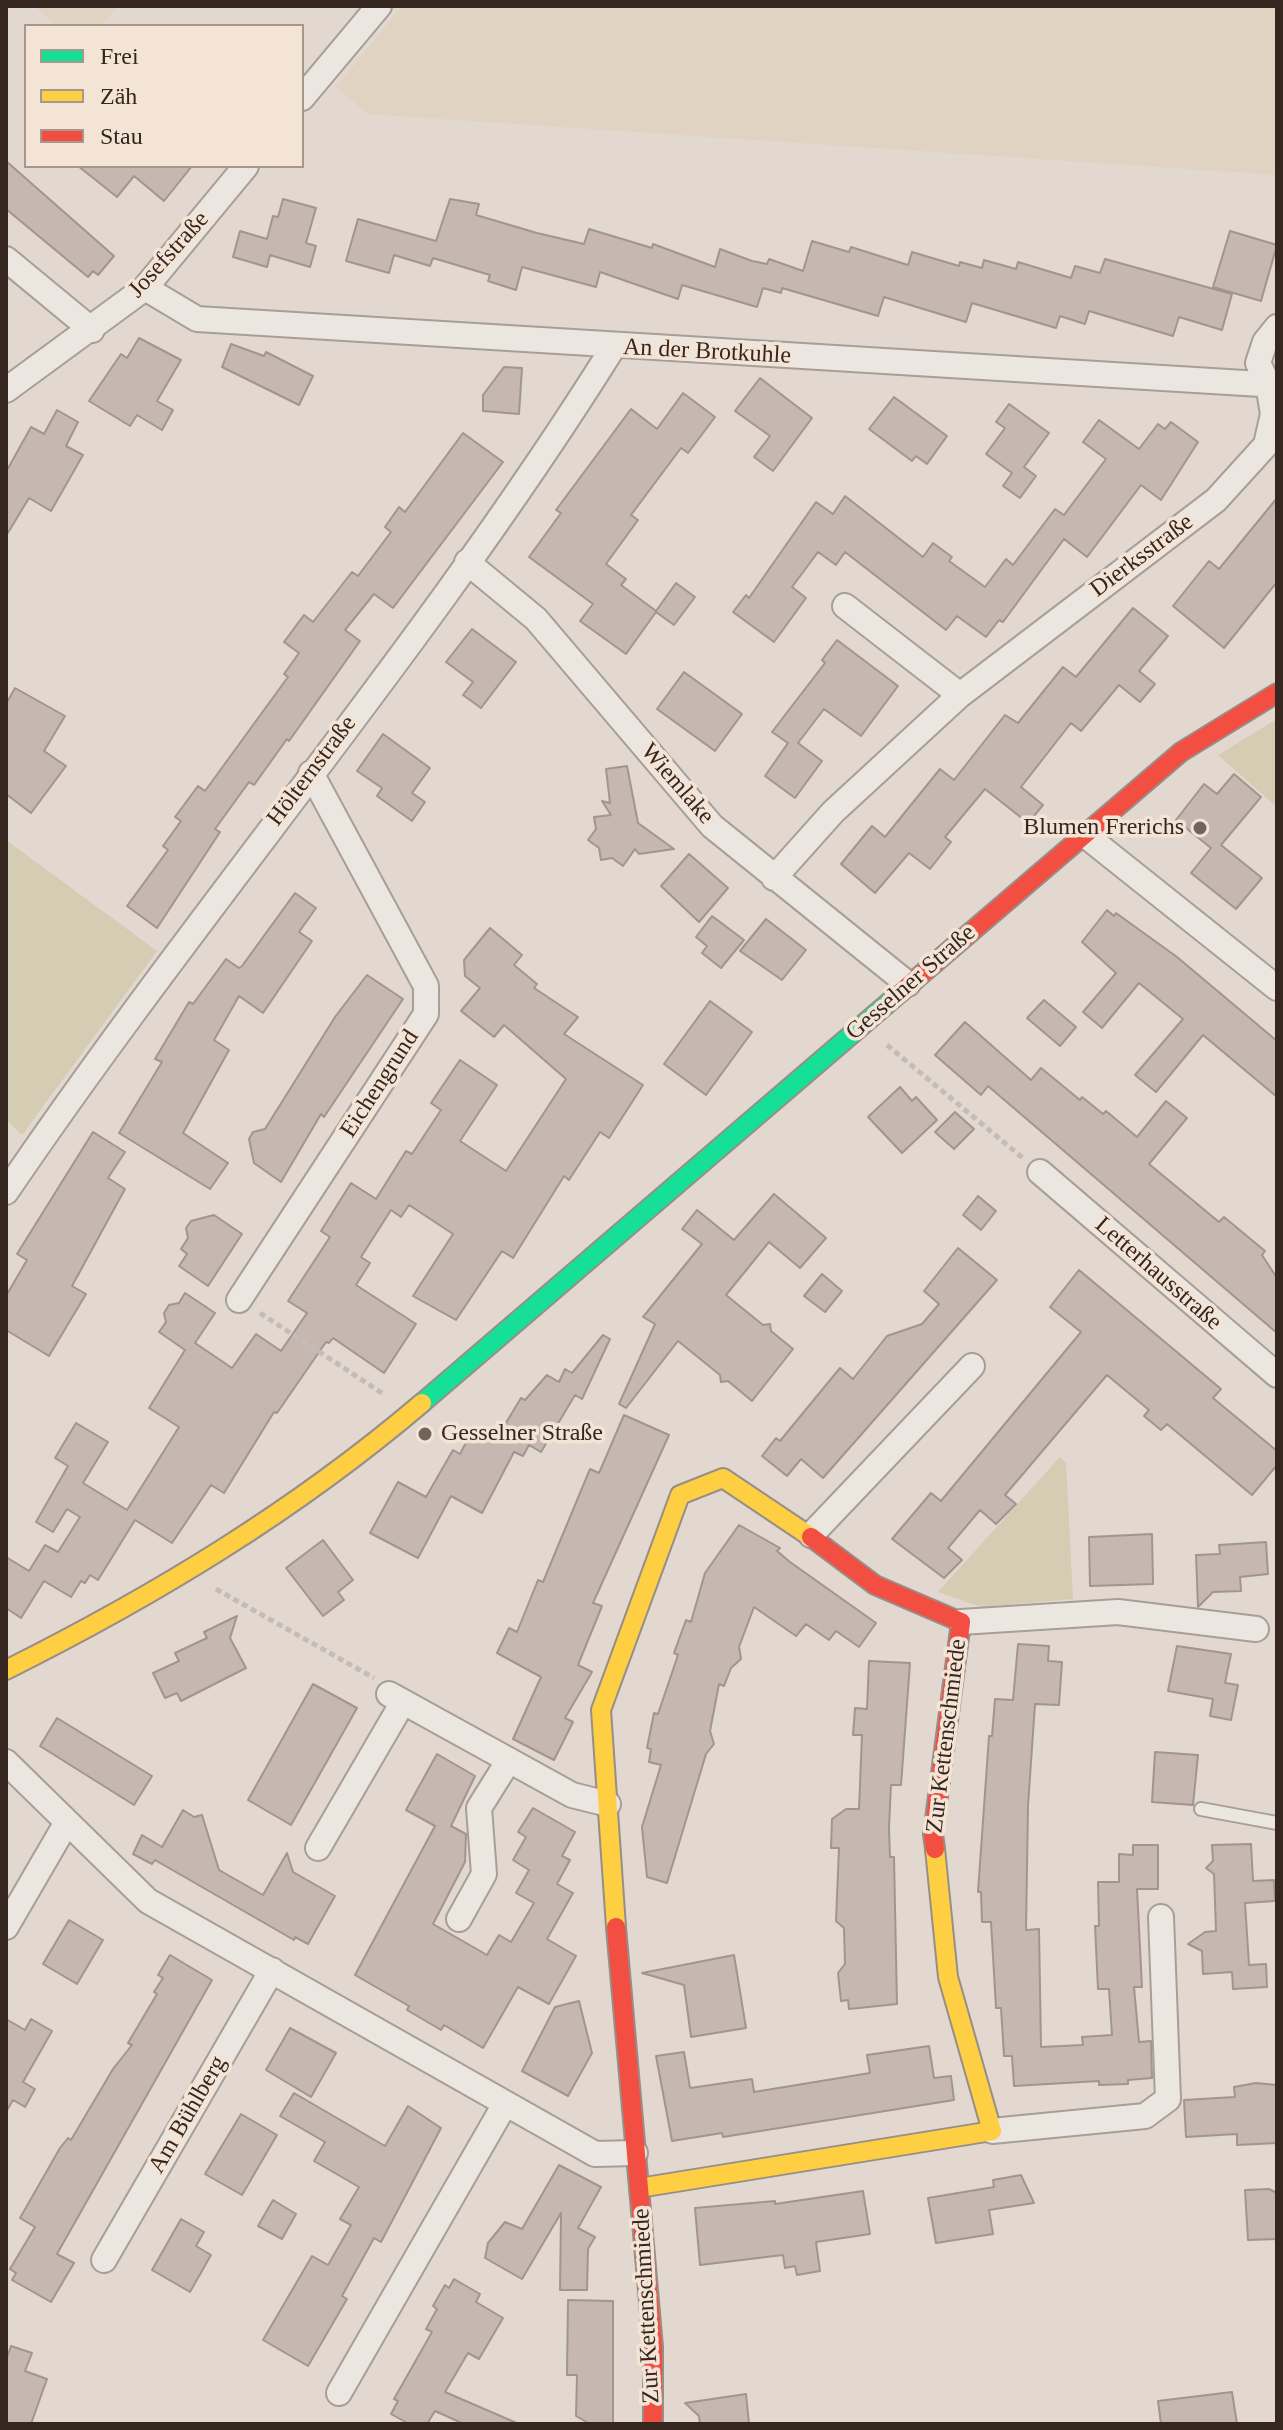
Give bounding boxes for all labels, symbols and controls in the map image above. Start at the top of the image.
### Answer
legend [24,24,304,168]
text: Frei [100,43,139,69]
text: Zäh [100,83,137,109]
text: Stau [100,123,143,149]
street label: Josefstraße [123,206,215,304]
street label: An der Brotkuhle [622,333,792,371]
street label: Dierksstraße [1085,508,1199,604]
street label: Hölternstraße [261,710,363,832]
street label: Wiemlake [634,738,720,830]
place label: Blumen Frerichs [1023,814,1184,842]
marker: Blumen Frerichs [1191,819,1209,837]
street label: Gesselner Straße [840,919,982,1047]
street label: Eichengrund [335,1025,425,1143]
street label: Letterhausstraße [1089,1211,1227,1337]
place label: Gesselner Straße [441,1420,603,1448]
marker: Gesselner Straße [416,1425,434,1443]
street label: Zur Kettenschmiede [921,1637,973,1835]
street label: Am Bühlberg [143,2051,233,2179]
street label: Zur Kettenschmiede [628,2208,666,2404]

